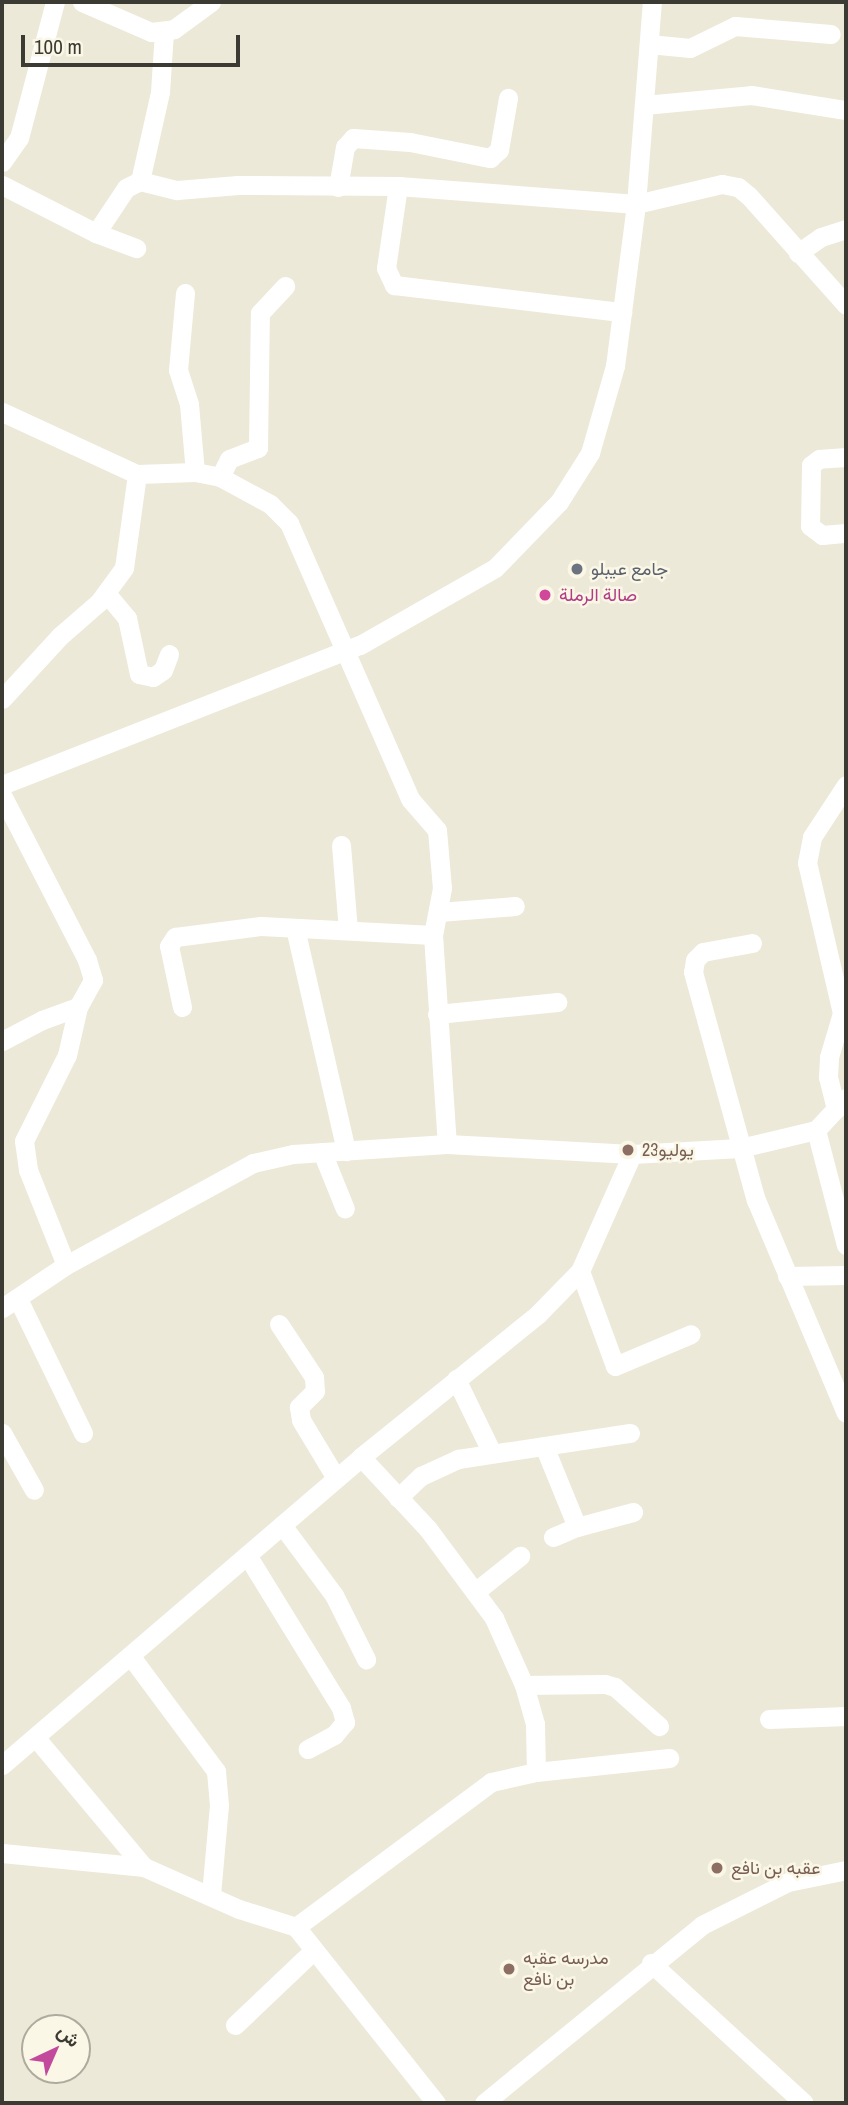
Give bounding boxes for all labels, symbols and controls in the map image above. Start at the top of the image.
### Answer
scale bar [24,21,243,65]
text: 100 m [34,32,82,61]
place label: جامع عيبلو [591,558,668,580]
marker: جامع عيبلو [569,561,585,577]
place label: صالة الرملة [559,584,637,606]
marker: صالة الرملة [537,587,553,603]
place label: 23يوليو [642,1139,694,1161]
marker: 23يوليو [620,1142,636,1158]
place label: عقبه بن نافع [731,1857,820,1879]
marker: عقبه بن نافع [709,1860,725,1876]
place label: مدرسه عقبه بن نافع [523,1948,608,1990]
marker: مدرسه عقبه بن نافع [501,1961,517,1977]
north arrow [21,2014,91,2084]
text: ش [52,2018,86,2053]

